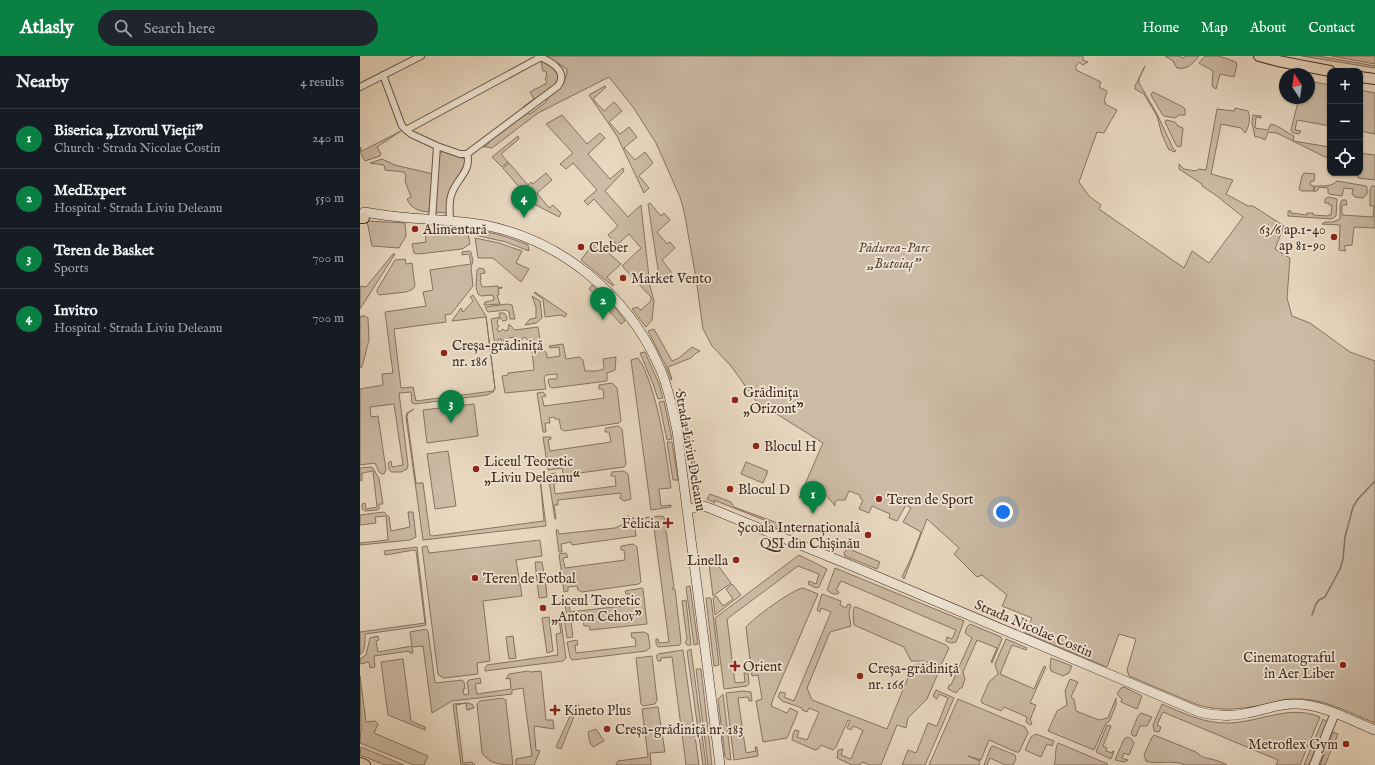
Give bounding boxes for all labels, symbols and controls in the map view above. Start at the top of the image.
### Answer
search box [98,10,378,46]
text: Atlasly [20,16,74,40]
icon: search [112,17,134,39]
text: Search here [144,19,215,38]
text: Home [1143,19,1179,37]
text: Map [1201,19,1228,37]
text: About [1250,19,1286,37]
text: Contact [1308,19,1355,37]
north arrow [1279,68,1315,104]
map controls [1327,68,1363,176]
button: + [1327,68,1363,104]
text: Nearby [16,72,69,93]
text: 4 results [300,74,344,91]
button: − [1327,104,1363,140]
text: Biserica „Izvorul Vieții” [54,121,203,140]
text: 1 [27,130,31,147]
text: 240 m [312,130,344,147]
text: Church · Strada Nicolae Costin [54,140,220,157]
button: locate [1327,140,1363,176]
text: MedExpert [54,181,126,200]
pin: 4 [511,185,537,218]
text: 2 [26,190,32,207]
text: 550 m [315,190,344,207]
text: Hospital · Strada Liviu Deleanu [54,200,223,217]
place label: Alimentară [422,221,488,239]
place label: 63/6 ap.1-40 ap 81-90 [1259,221,1326,255]
marker: Alimentară [410,224,420,234]
marker: 63/6 ap.1-40 ap 81-90 [1329,232,1339,242]
place label: Cleber [589,239,628,257]
park label: Pădurea-Parc „Butoiaș” [858,239,930,273]
text: Teren de Basket [54,241,154,260]
marker: Cleber [576,242,586,252]
text: 3 [27,250,31,267]
text: 700 m [312,250,344,267]
text: Sports [54,260,89,277]
place label: Market Vento [631,270,712,288]
marker: Market Vento [618,273,628,283]
pin: 2 [590,287,616,320]
text: Invitro [54,301,98,320]
text: 4 [26,310,32,327]
text: 700 m [312,310,344,327]
text: Hospital · Strada Liviu Deleanu [54,320,223,337]
place label: Creșa-grădiniță nr. 186 [452,337,544,371]
marker: Creșa-grădiniță nr. 186 [439,348,449,358]
place label: Grădinița „Orizont” [743,384,803,418]
street label: Strada Liviu Deleanu [671,389,709,513]
pin: 3 [438,390,464,423]
marker: Grădinița „Orizont” [730,395,740,405]
place label: Blocul H [764,438,817,456]
marker: Blocul H [751,441,761,451]
place label: Liceul Teoretic „Liviu Deleanu“ [484,453,580,487]
marker: Liceul Teoretic „Liviu Deleanu“ [471,464,481,474]
place label: Blocul D [738,481,790,499]
pin: 1 [800,481,826,514]
marker: Blocul D [725,484,735,494]
place label: Teren de Sport [887,491,974,509]
marker: Teren de Sport [874,494,884,504]
your location [993,502,1013,522]
place label: Felicia [621,515,661,533]
marker: Felicia [663,518,673,528]
place label: Școala Internațională QSI din Chișinău [738,519,861,553]
marker: Școala Internațională QSI din Chișinău [863,530,873,540]
place label: Linella [687,552,729,570]
marker: Linella [731,555,741,565]
place label: Teren de Fotbal [483,570,576,588]
marker: Teren de Fotbal [470,573,480,583]
place label: Liceul Teoretic „Anton Cehov” [551,592,642,626]
street label: Strada Nicolae Costin [972,596,1096,662]
marker: Liceul Teoretic „Anton Cehov” [538,603,548,613]
place label: Cinematograful în Aer Liber [1243,649,1335,683]
place label: Orient [743,658,782,676]
place label: Creșa-grădiniță nr. 166 [868,660,960,694]
marker: Cinematograful în Aer Liber [1338,660,1348,670]
marker: Orient [730,661,740,671]
marker: Creșa-grădiniță nr. 166 [855,671,865,681]
place label: Kineto Plus [564,702,631,720]
marker: Kineto Plus [549,704,561,716]
place label: Creșa-grădiniță nr. 183 [615,721,744,739]
marker: Creșa-grădiniță nr. 183 [602,724,612,734]
place label: Metroflex Gym [1248,736,1338,754]
marker: Metroflex Gym [1341,739,1351,749]

